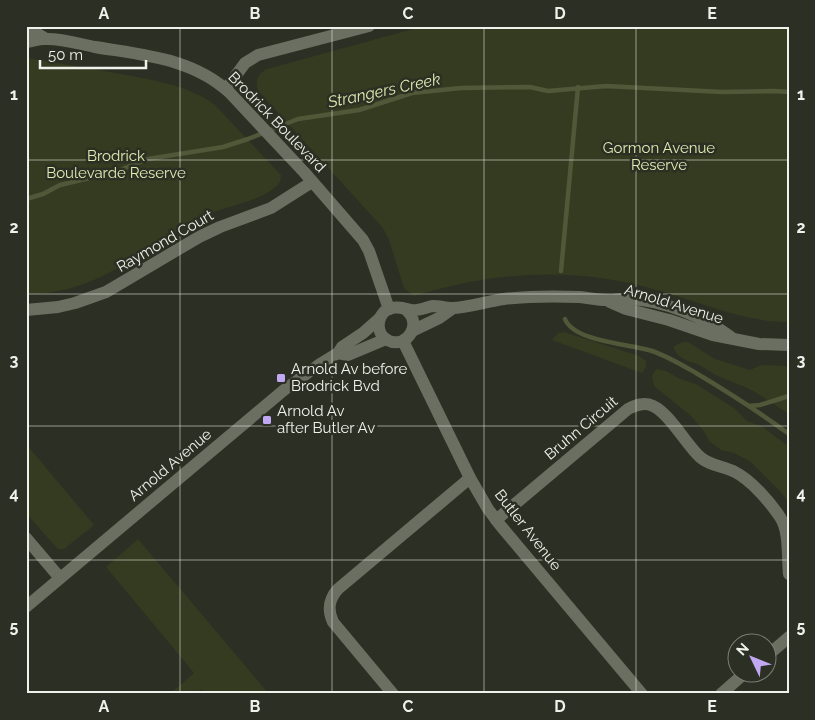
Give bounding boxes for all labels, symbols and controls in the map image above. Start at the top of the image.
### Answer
text: A [99,4,110,23]
text: B [250,4,261,23]
text: C [403,4,414,23]
text: D [554,4,566,23]
text: E [707,4,717,23]
scale bar [40,38,146,70]
text: 50 m [48,46,83,64]
street label: Brodrick Boulevard [224,68,330,176]
water label: Strangers Creek [325,69,443,112]
text: 1 [10,85,18,104]
text: 1 [797,85,805,104]
park label: Gormon Avenue Reserve [603,139,715,174]
park label: Brodrick Boulevarde Reserve [46,147,186,182]
street label: Raymond Court [113,206,217,276]
text: 2 [9,218,19,237]
text: 2 [796,218,806,237]
street label: Arnold Avenue [622,280,726,328]
text: 3 [10,351,19,370]
text: 3 [797,351,806,370]
place label: Arnold Av before Brodrick Bvd [291,360,408,395]
marker: Arnold Av before Brodrick Bvd [275,372,287,384]
street label: Bruhn Circuit [541,392,621,464]
place label: Arnold Av after Butler Av [277,402,375,437]
marker: Arnold Av after Butler Av [261,414,273,426]
street label: Arnold Avenue [125,425,215,505]
text: 4 [9,484,19,503]
text: 4 [796,484,806,503]
street label: Butler Avenue [491,486,565,574]
text: 5 [10,617,19,636]
text: 5 [797,617,806,636]
north arrow [728,632,778,682]
text: N [733,640,752,658]
text: A [99,697,110,716]
text: B [250,697,261,716]
text: C [403,697,414,716]
text: D [554,697,566,716]
text: E [707,697,717,716]

